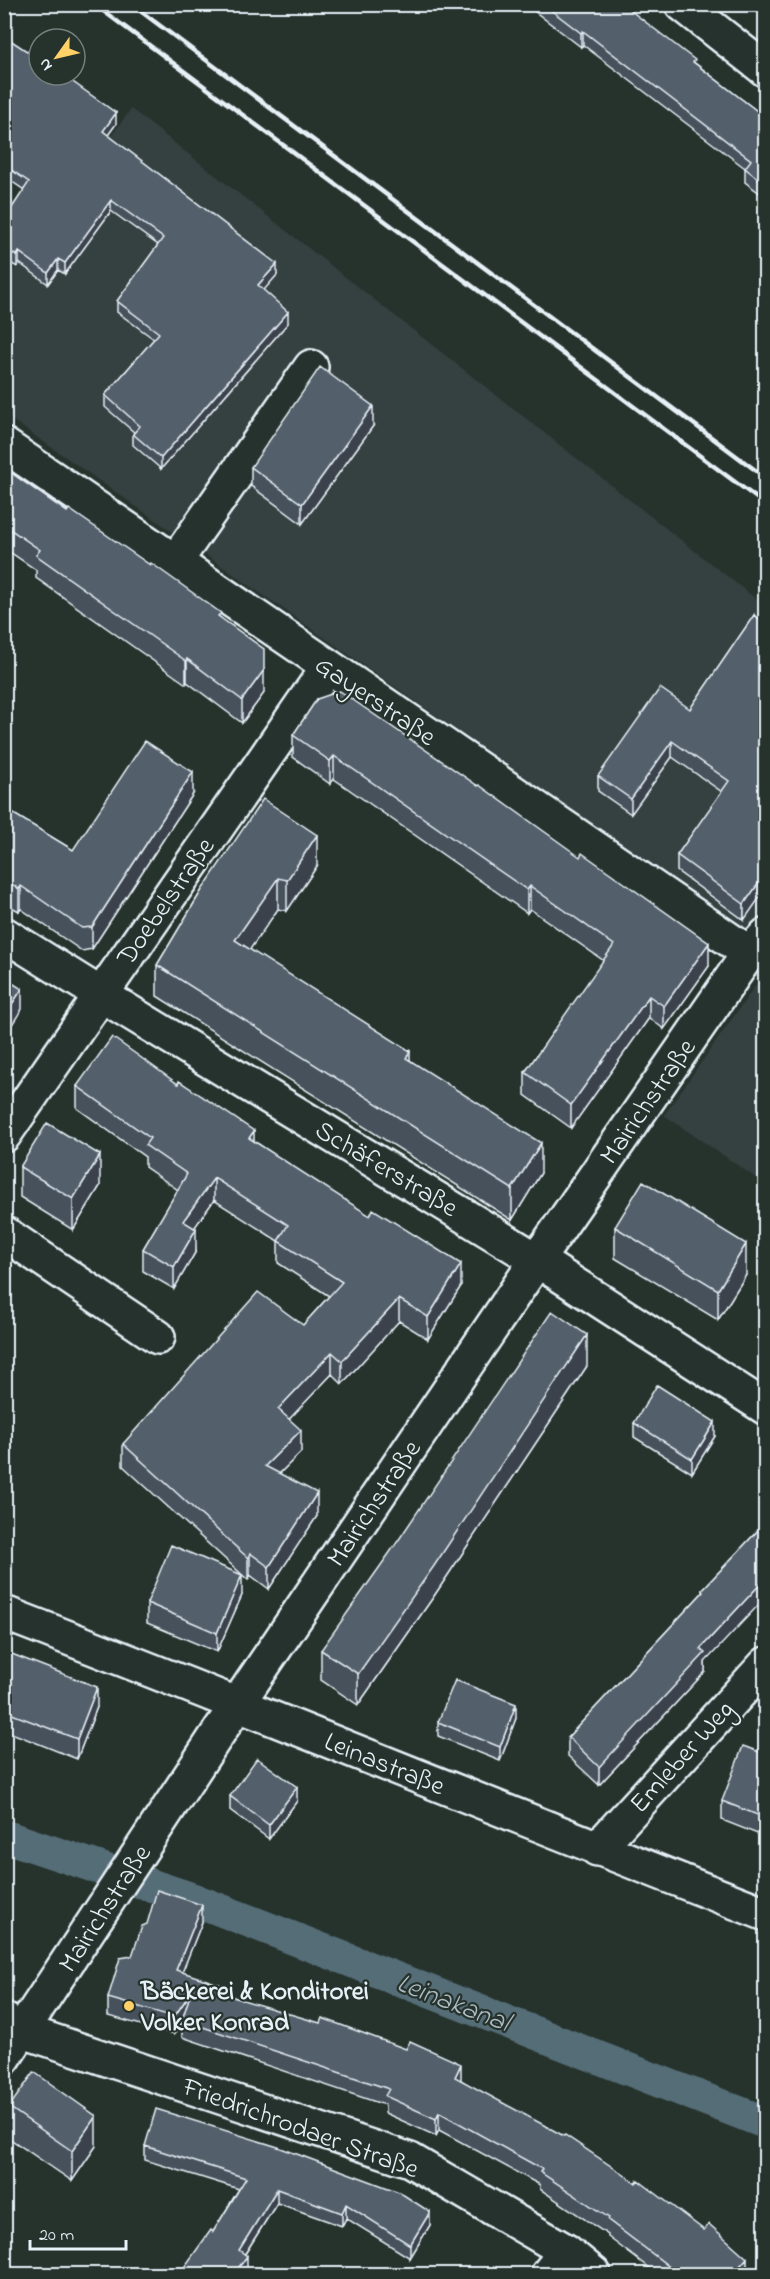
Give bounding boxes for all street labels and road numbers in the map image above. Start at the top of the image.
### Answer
street label: Gayerstraße [306,647,444,758]
street label: Doebelstraße [108,830,226,975]
street label: Mairichstraße [591,1031,707,1173]
street label: Schäferstraße [307,1112,465,1229]
street label: Mairichstraße [318,1432,433,1576]
street label: Emleber Weg [621,1692,744,1823]
street label: Leinastraße [318,1723,451,1807]
street label: Mairichstraße [50,1837,163,1981]
street label: Friedrichrodaer Straße [176,2068,425,2191]

